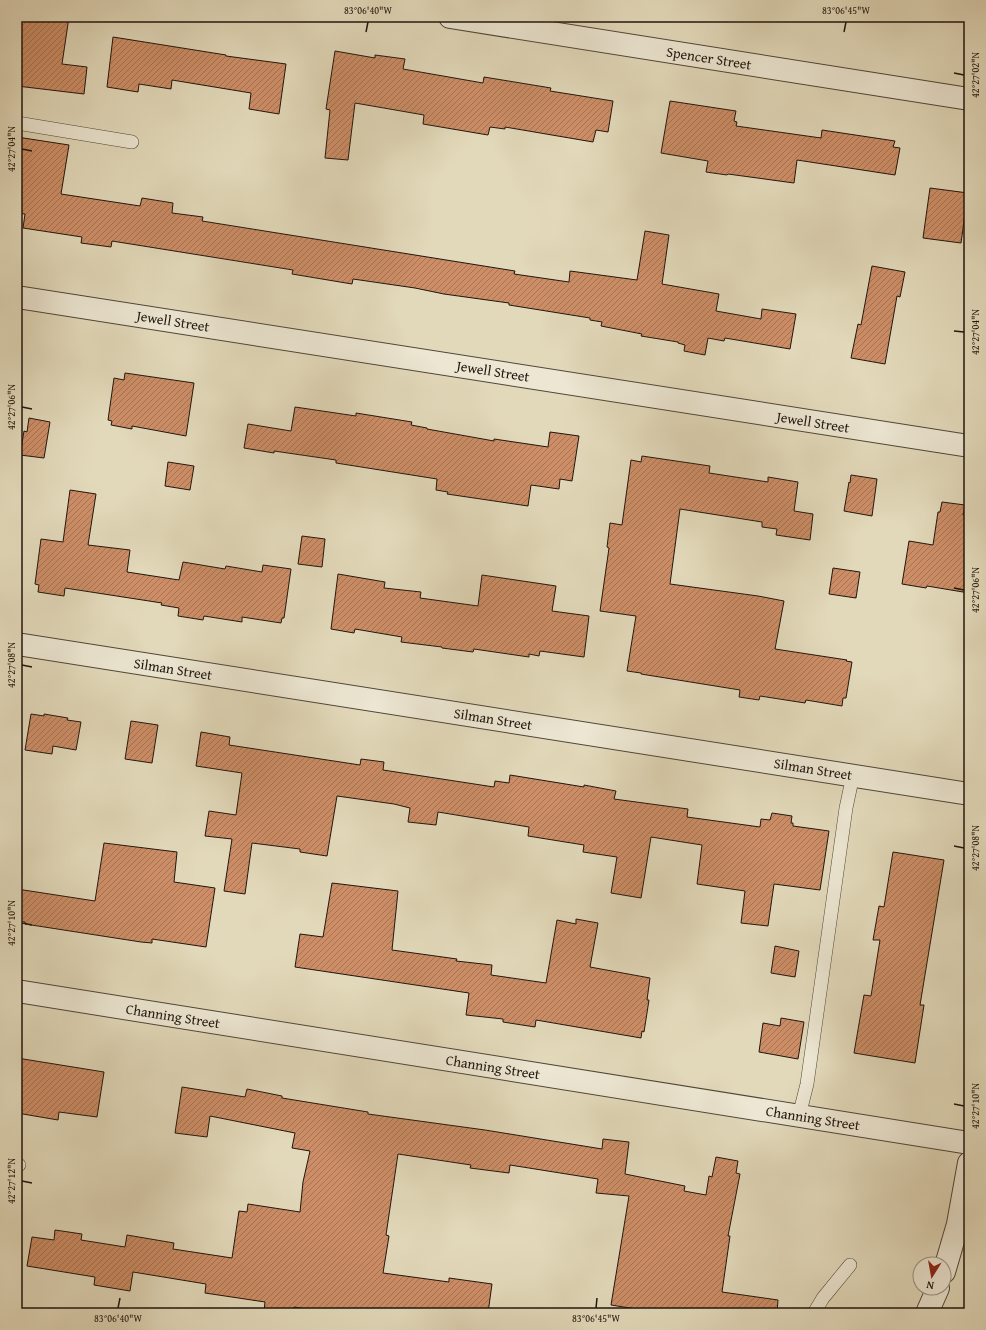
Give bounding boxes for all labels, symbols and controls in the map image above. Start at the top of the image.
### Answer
text: 83°06'40"W [344,3,392,18]
text: 83°06'45"W [822,3,870,18]
street label: Spencer Street [665,41,753,75]
text: 42°27'02"N [968,52,983,98]
text: 42°27'04"N [4,126,19,172]
street label: Jewell Street [133,305,211,337]
text: 42°27'04"N [968,309,983,355]
street label: Jewell Street [453,355,531,387]
text: 42°27'06"N [4,384,19,430]
street label: Jewell Street [773,406,851,438]
text: 42°27'06"N [968,567,983,613]
text: 42°27'08"N [4,642,19,688]
street label: Silman Street [132,653,214,685]
street label: Silman Street [452,703,534,735]
street label: Silman Street [772,753,854,785]
text: 42°27'08"N [968,825,983,871]
text: 42°27'10"N [4,900,19,946]
street label: Channing Street [124,999,222,1033]
street label: Channing Street [444,1050,542,1084]
text: 42°27'10"N [968,1083,983,1129]
street label: Channing Street [764,1101,862,1135]
text: 42°27'12"N [4,1158,19,1204]
north arrow [912,1256,952,1296]
text: N [924,1277,935,1294]
text: 83°06'40"W [94,1311,142,1326]
text: 83°06'45"W [572,1311,620,1326]

